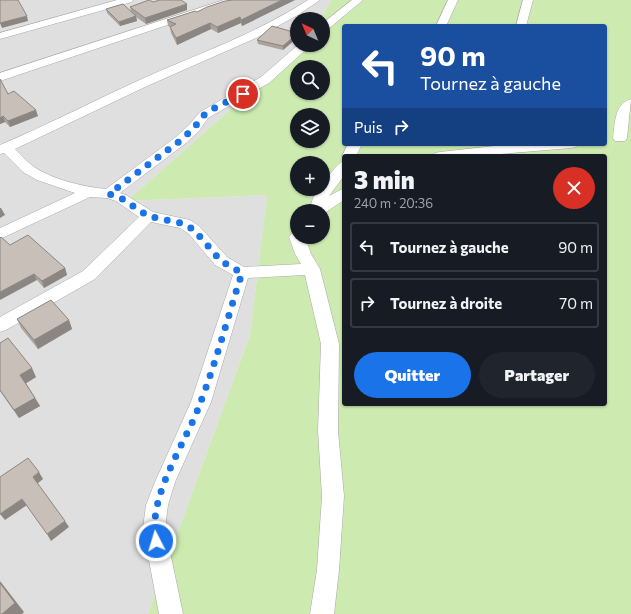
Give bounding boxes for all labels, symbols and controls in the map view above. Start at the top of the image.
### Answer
north arrow [290,12,330,52]
map controls [290,12,330,244]
text: 90 m [420,38,486,72]
icon: left [354,40,406,92]
button: search [290,60,330,100]
text: Tournez à gauche [420,72,561,94]
pin [226,77,260,111]
icon: arrive [232,83,254,105]
button: layers [290,108,330,148]
icon: right [390,116,412,138]
text: Puis [354,118,382,136]
button: + [290,156,330,196]
text: 3 min [354,165,415,194]
button: close [553,167,595,209]
text: 240 m · 20:36 [354,195,433,211]
button: − [290,204,330,244]
icon: left [356,236,378,258]
text: Tournez à gauche [390,238,509,256]
text: 90 m [558,238,593,256]
icon: right [356,292,378,314]
text: Tournez à droite [390,294,502,312]
text: 70 m [559,294,593,312]
button: Quitter [354,352,471,398]
button: Partager [479,352,595,398]
position arrow [135,520,177,562]

